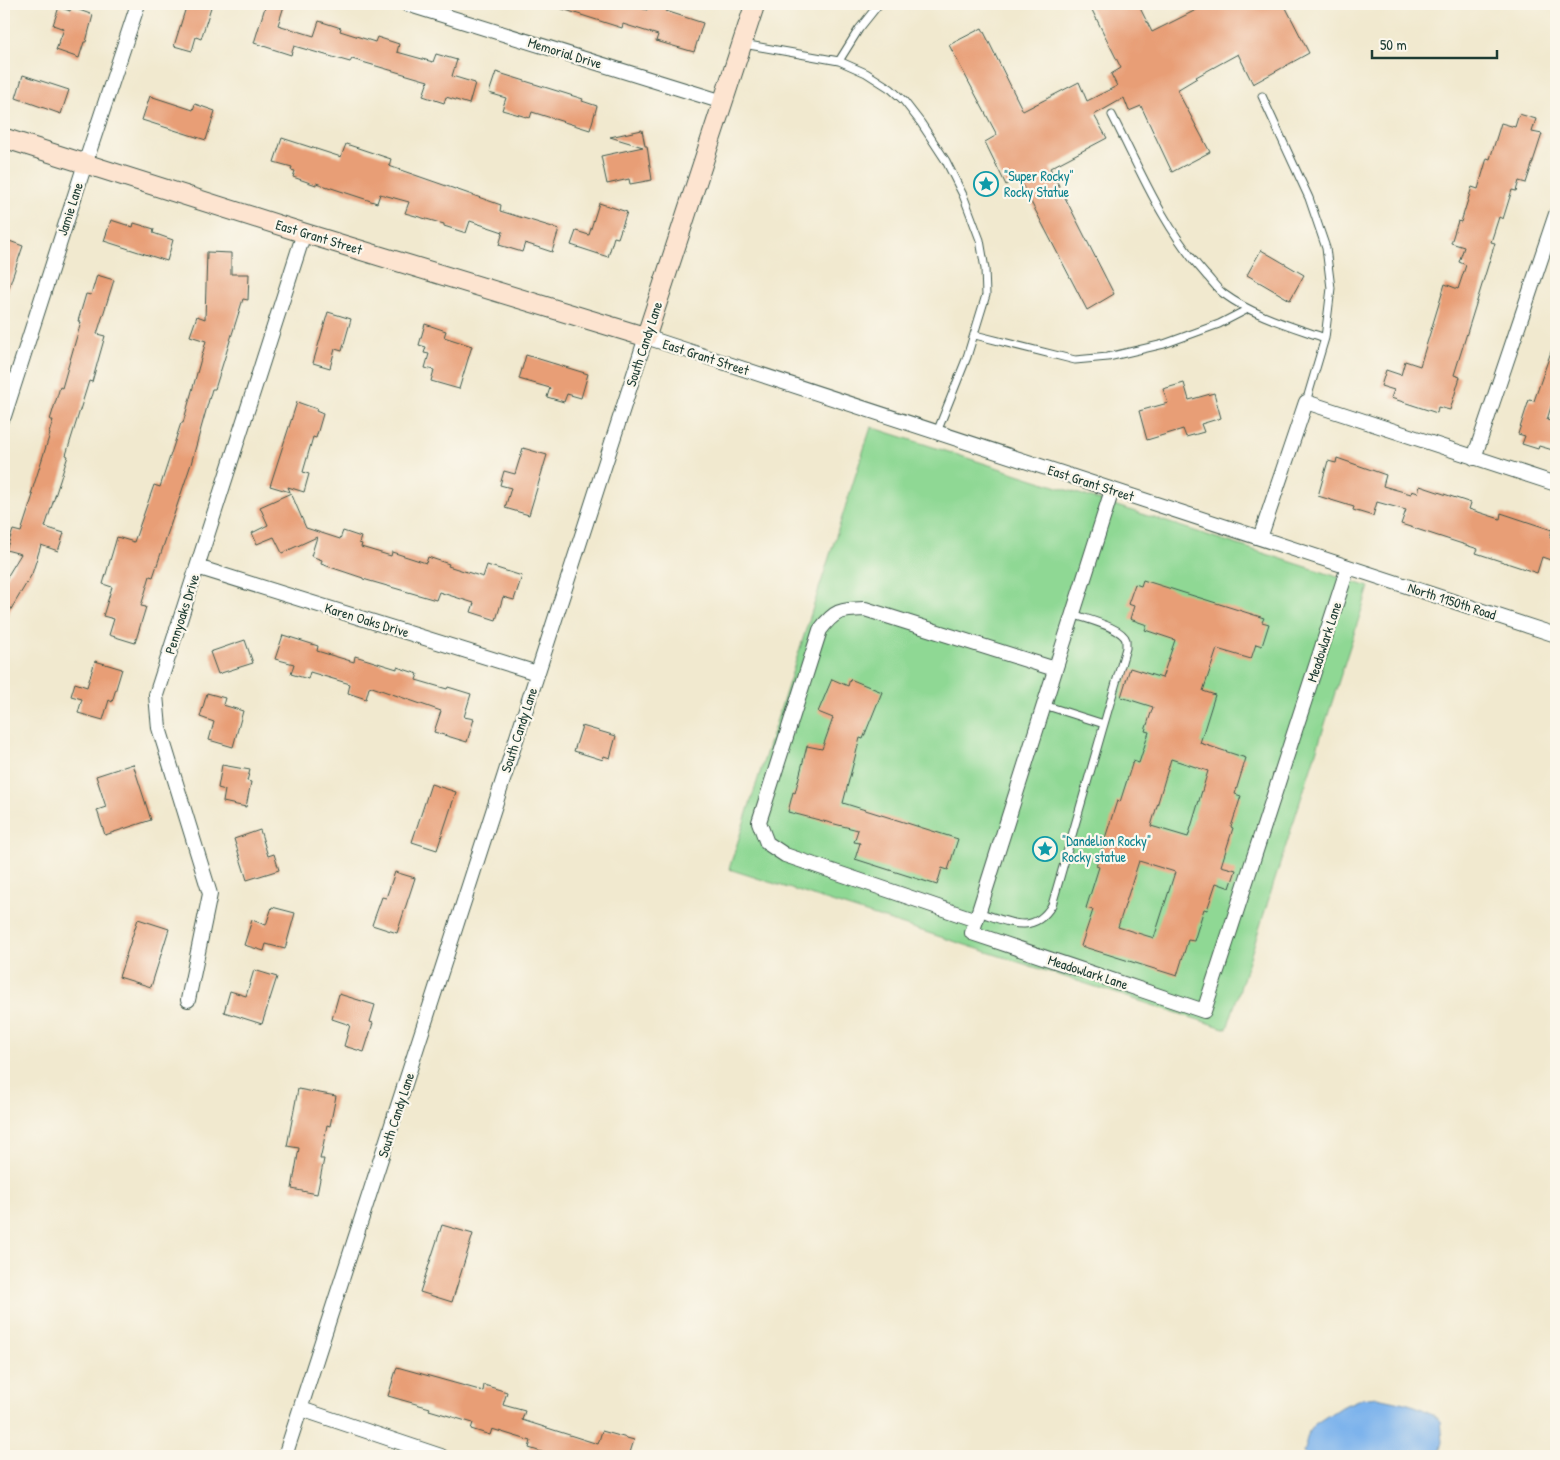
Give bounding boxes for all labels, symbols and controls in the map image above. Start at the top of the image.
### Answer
scale bar [1372,28,1498,60]
street label: Memorial Drive [526,32,605,73]
text: 50 m [1380,34,1407,55]
place label: "Super Rocky" Rocky Statue [1004,166,1074,202]
place icon: "Super Rocky" Rocky Statue [973,171,999,197]
street label: Jamie Lane [52,179,87,238]
street label: East Grant Street [273,214,365,259]
street label: South Candy Lane [621,299,667,389]
street label: East Grant Street [661,334,752,379]
street label: East Grant Street [1046,460,1137,505]
street label: Pennyoaks Drive [160,571,204,656]
street label: North 1150th Road [1406,577,1499,624]
street label: Karen Oaks Drive [323,598,412,642]
street label: Meadowlark Lane [1302,599,1346,684]
street label: South Candy Lane [496,685,542,775]
place label: "Dandelion Rocky" Rocky statue [1062,831,1151,867]
place icon: "Dandelion Rocky" Rocky statue [1032,836,1058,862]
street label: Meadowlark Lane [1046,950,1131,994]
street label: South Candy Lane [373,1070,419,1160]

